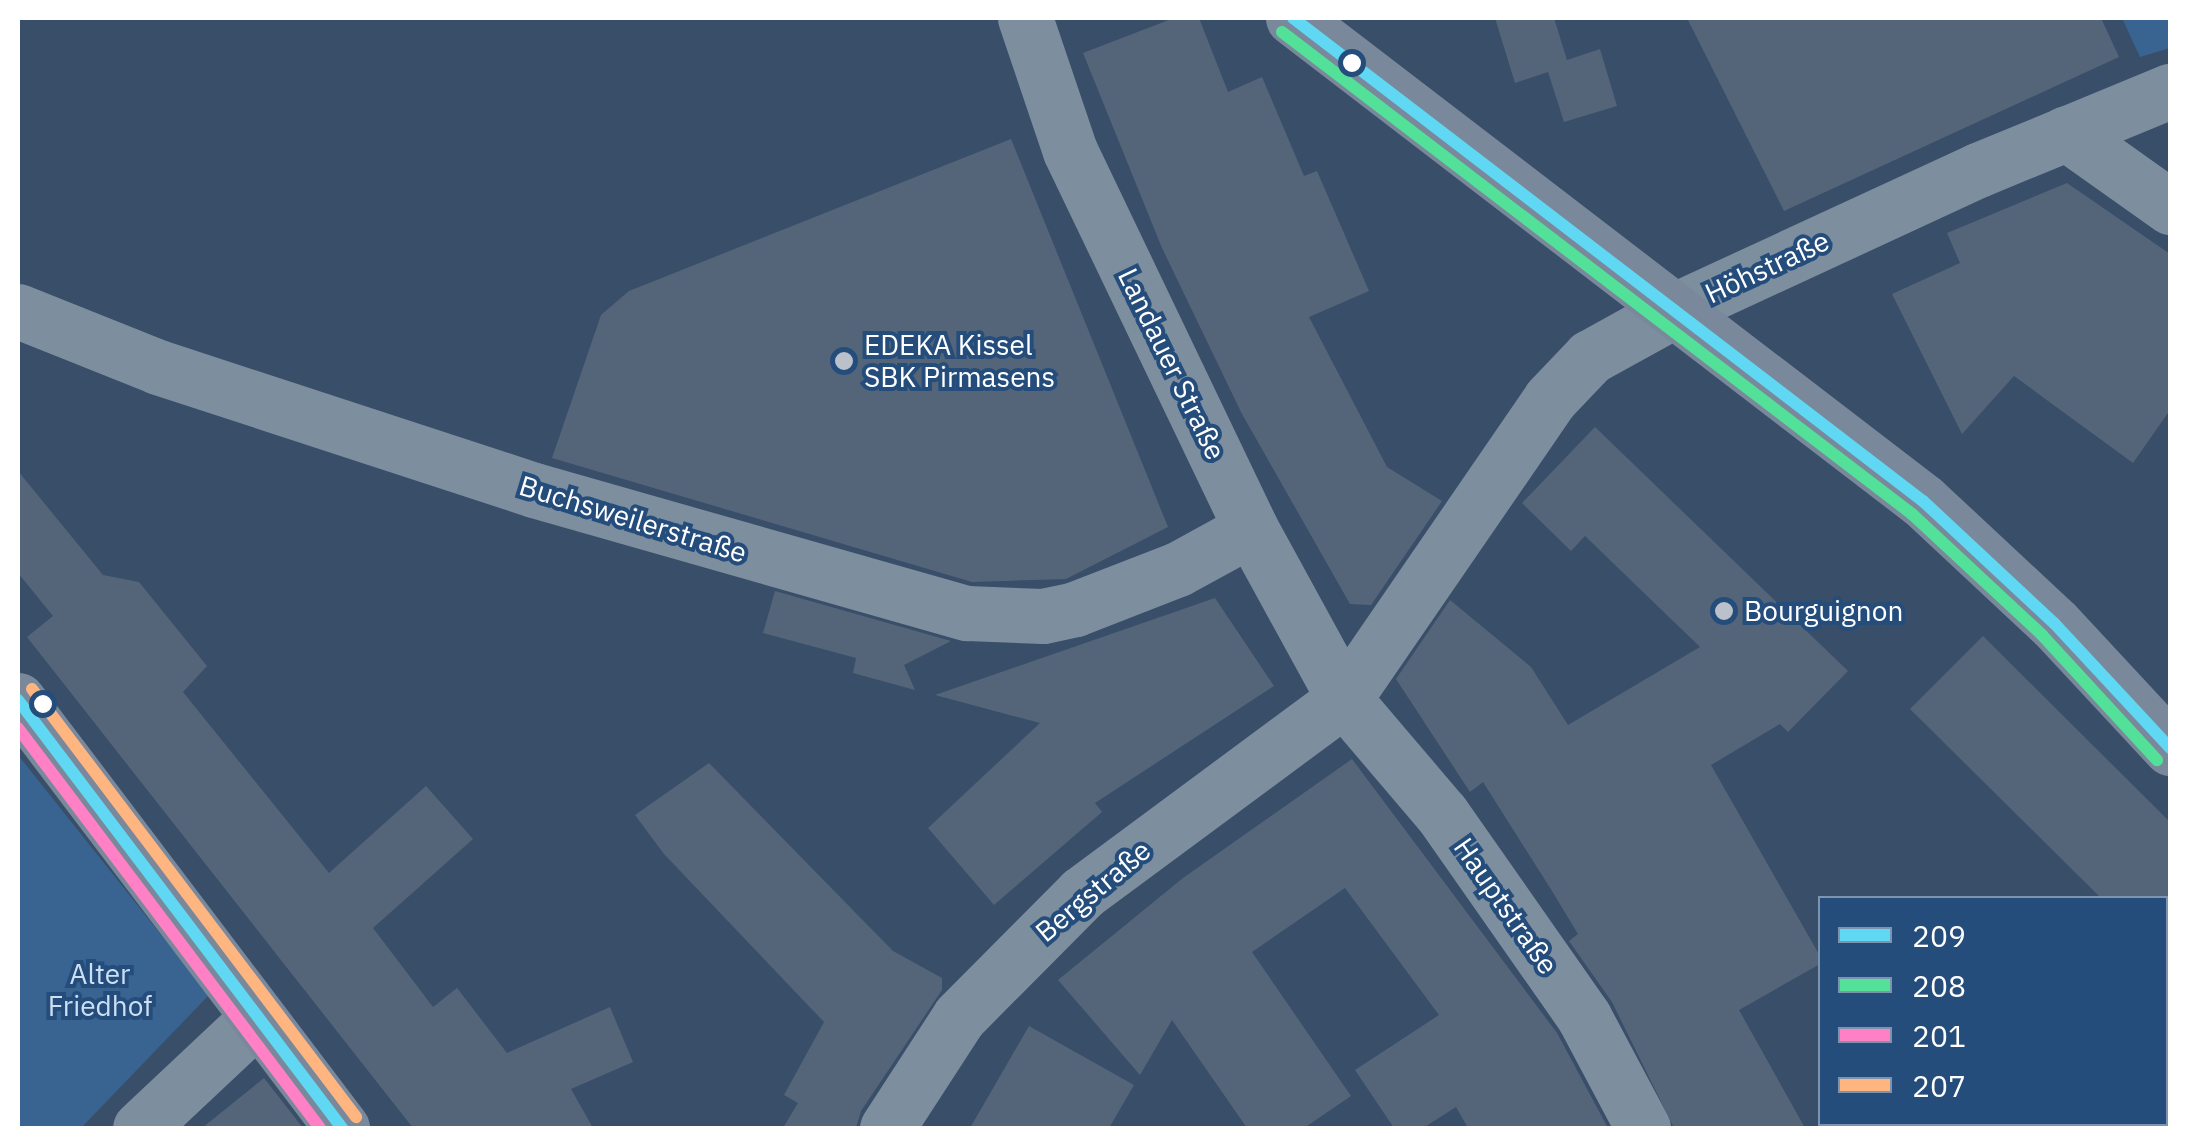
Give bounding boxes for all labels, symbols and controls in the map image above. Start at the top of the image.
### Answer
unlabelled marker [1342,53,1362,73]
street label: Höhstraße [1700,224,1834,310]
street label: Landauer Straße [1111,263,1233,465]
place label: EDEKA Kissel SBK Pirmasens [864,328,1055,394]
marker: EDEKA Kissel SBK Pirmasens [833,350,855,372]
street label: Buchsweilerstraße [515,468,751,570]
place label: Bourguignon [1744,594,1903,628]
marker: Bourguignon [1713,600,1735,622]
unlabelled marker [33,694,53,714]
street label: Hauptstraße [1447,832,1565,980]
street label: Bergstraße [1029,833,1157,949]
legend [1818,896,2168,1126]
text: 209 [1912,916,1966,955]
park label: Alter Friedhof [48,957,152,1023]
text: 208 [1912,966,1966,1005]
text: 201 [1912,1016,1966,1055]
text: 207 [1912,1066,1966,1105]

